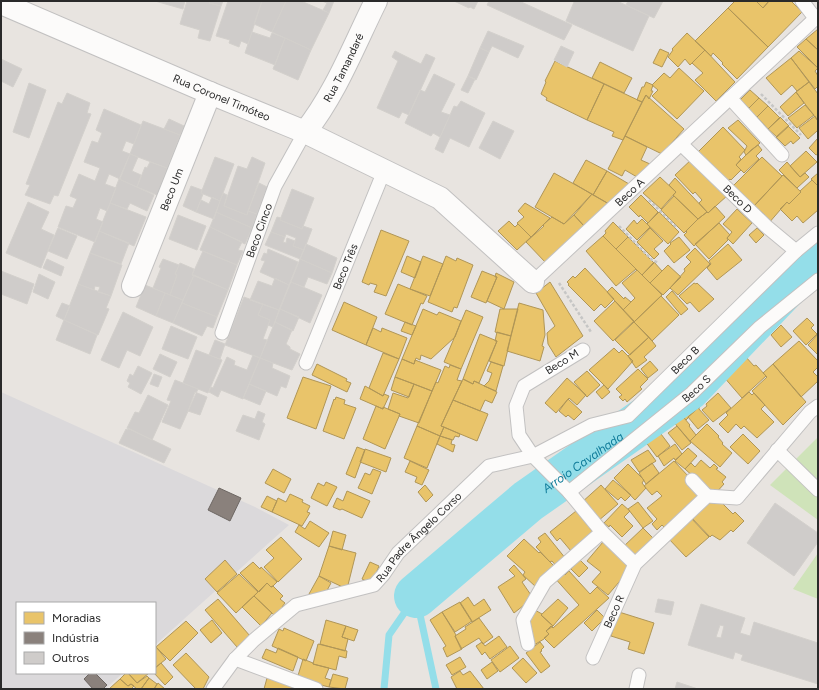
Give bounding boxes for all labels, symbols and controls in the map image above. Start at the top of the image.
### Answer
street label: Rua Tamandaré [320,31,366,105]
street label: Rua Coronel Timóteo [171,71,272,123]
street label: Beco Um [157,166,186,213]
street label: Beco A [612,175,647,209]
street label: Beco D [721,182,755,216]
street label: Beco Cinco [243,202,275,259]
street label: Beco Três [330,242,360,291]
street label: Beco B [668,343,702,377]
street label: Beco M [543,347,581,377]
street label: Beco S [679,372,713,405]
water label: Arroio Cavalhada [539,429,626,496]
street label: Rua Padre Ângelo Corso [373,489,464,585]
street label: Beco R [601,593,627,630]
legend [16,602,156,674]
text: Moradias [52,611,101,625]
text: Indústria [52,631,99,645]
text: Outros [52,651,90,665]

